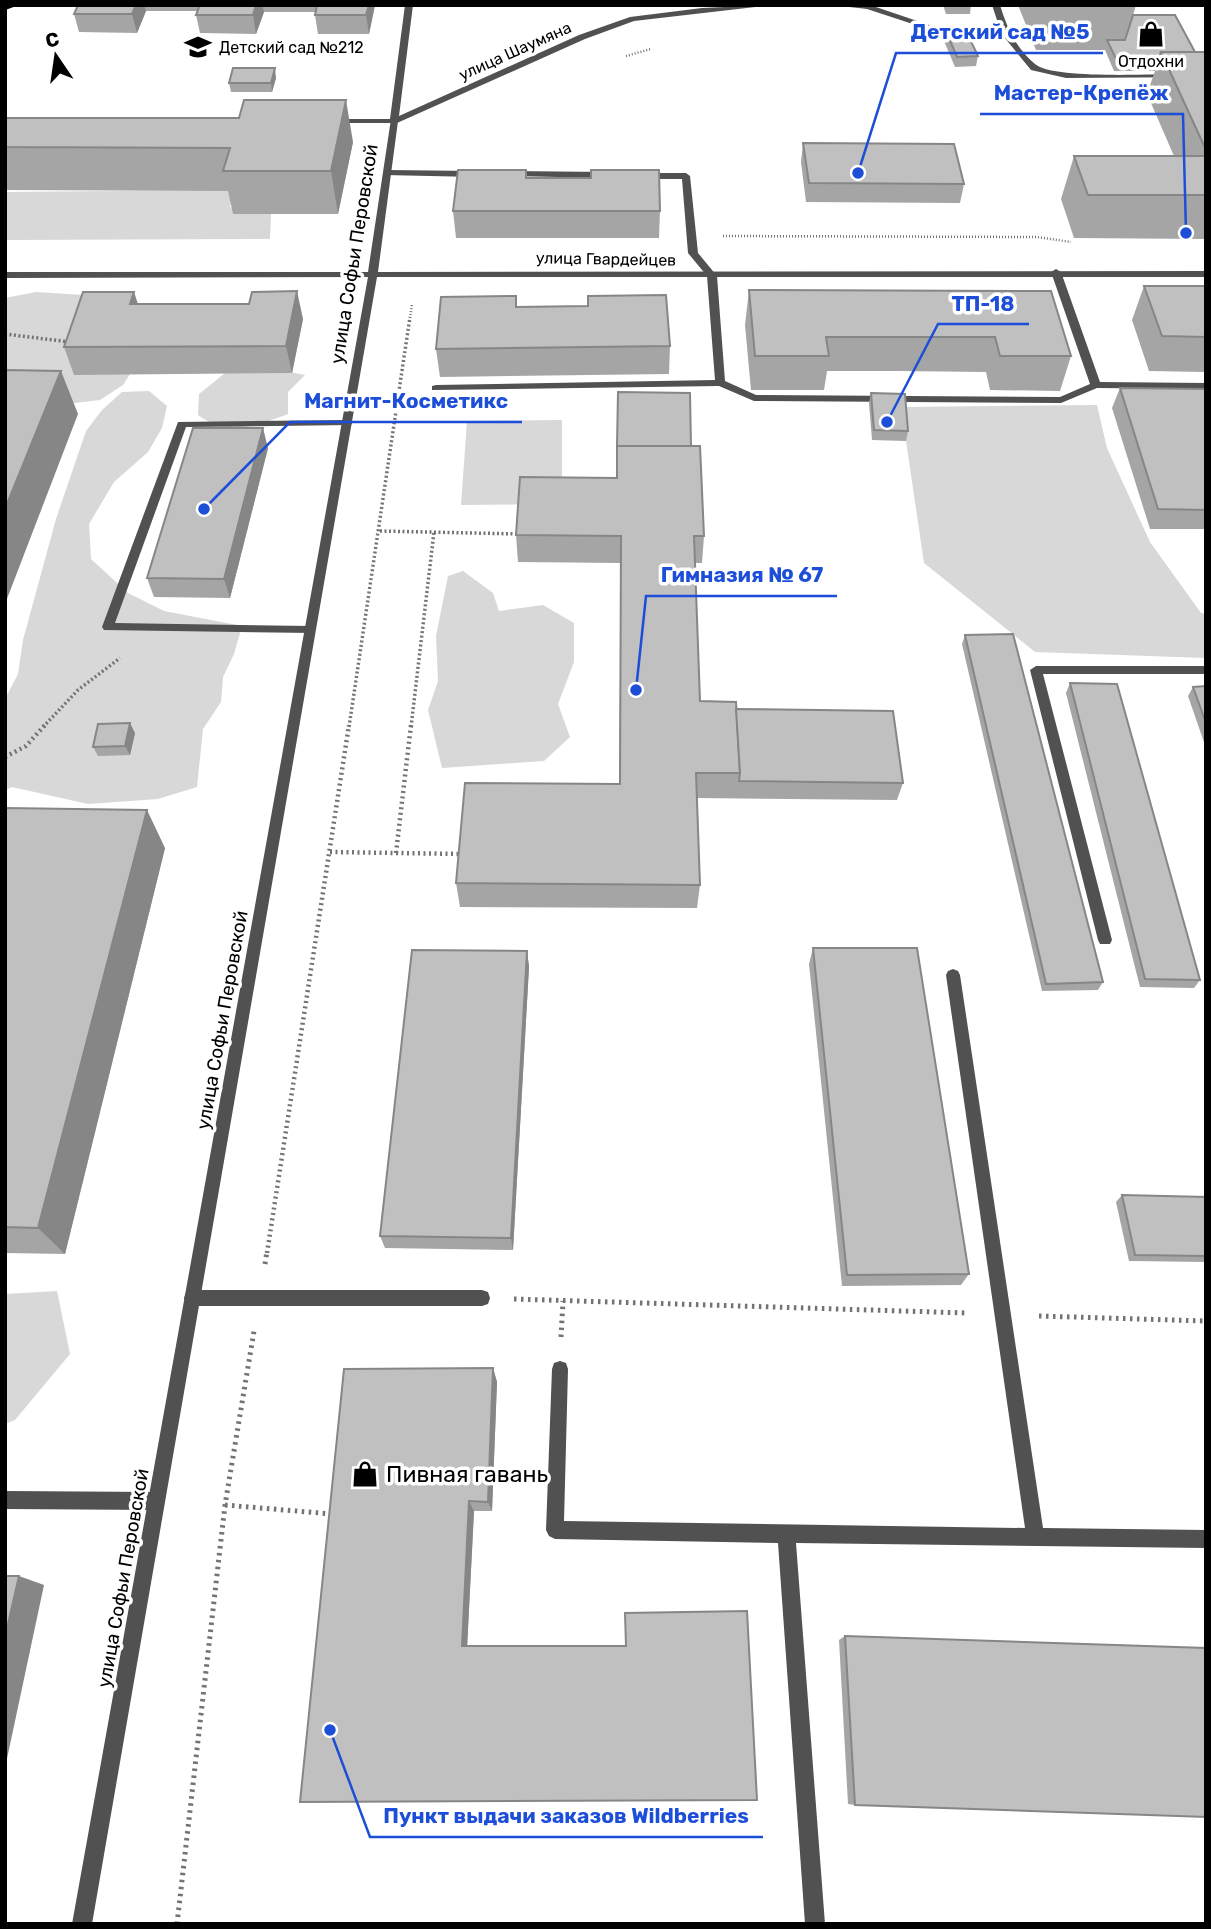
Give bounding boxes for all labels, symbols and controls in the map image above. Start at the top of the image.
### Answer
callout: Детский сад №5 [896,11,1103,53]
street label: улица Шаумяна [456,18,574,84]
text: Детский сад №5 [910,19,1090,44]
shop icon: Отдохни [1136,19,1166,49]
north arrow [21,21,91,91]
text: С [43,27,61,53]
school or university icon: Детский сад №212 [183,32,213,62]
place label: Детский сад №212 [219,38,364,57]
place label: Отдохни [1118,52,1184,71]
callout: Мастер-Крепёж [980,72,1183,114]
text: Мастер-Крепёж [994,80,1168,105]
street label: улица Софьи Перовской [325,143,383,365]
street label: улица Гвардейцев [536,248,676,270]
callout: ТП-18 [938,282,1029,324]
text: ТП-18 [952,291,1014,316]
callout: Магнит-Косметикс [290,380,522,422]
text: Магнит-Косметикс [304,388,508,413]
callout: Гимназия № 67 [646,554,837,596]
text: Гимназия № 67 [661,562,823,587]
street label: улица Софьи Перовской [191,909,253,1131]
shop icon: Пивная гавань [350,1459,380,1489]
place label: Пивная гавань [386,1460,548,1488]
street label: улица Софьи Перовской [92,1467,154,1689]
callout: Пункт выдачи заказов Wildberries [370,1795,763,1837]
text: Пункт выдачи заказов Wildberries [383,1803,749,1828]

